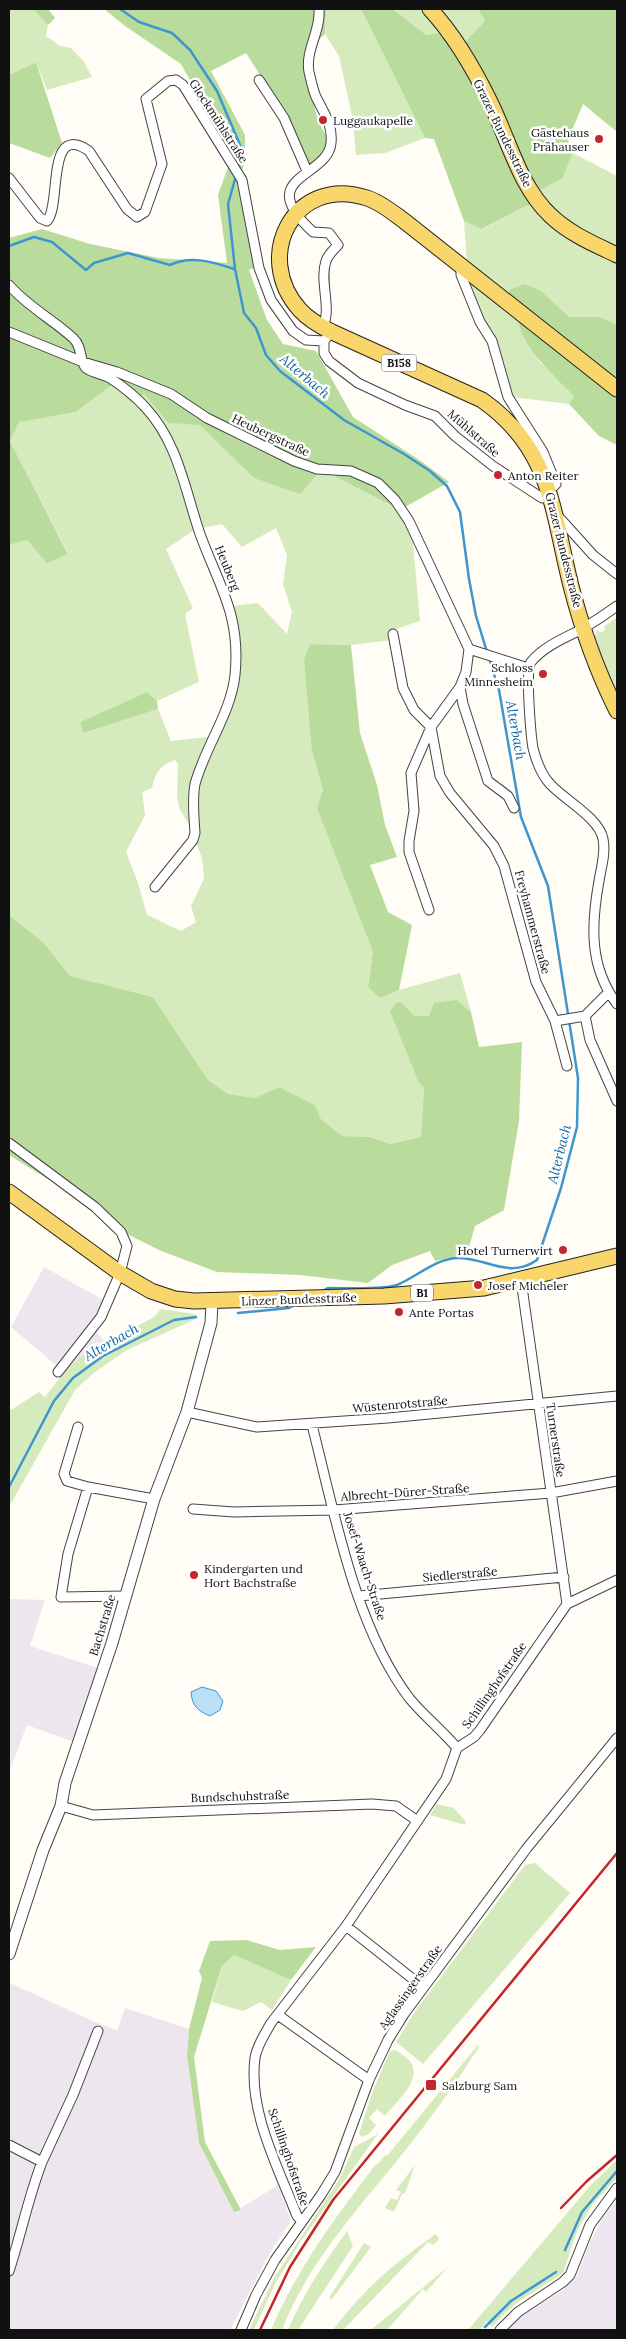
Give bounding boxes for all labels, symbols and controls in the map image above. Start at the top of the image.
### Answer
street label: Glockmühlstraße [186,76,252,166]
street label: Grazer Bundesstraße [470,76,536,190]
place label: Luggaukapelle [333,113,413,128]
marker: Luggaukapelle [317,114,329,126]
place label: Gästehaus Prähauser [531,125,590,154]
marker: Gästehaus Prähauser [593,133,605,145]
water label: Alterbach [275,349,334,402]
road number: B158 [382,354,416,372]
street label: Mühlstraße [445,406,504,460]
street label: Heubergstraße [230,410,313,460]
place label: Anton Reiter [507,468,579,483]
marker: Anton Reiter [492,469,504,481]
street label: Grazer Bundesstraße [542,491,586,610]
street label: Heuberg [212,543,244,593]
place label: Schloss Minnesheim [464,660,533,689]
marker: Schloss Minnesheim [537,668,549,680]
water label: Alterbach [502,698,530,761]
street label: Freyhammerstraße [512,868,554,976]
water label: Alterbach [543,1123,575,1186]
place label: Hotel Turnerwirt [457,1243,553,1258]
marker: Hotel Turnerwirt [557,1244,569,1256]
place label: Josef Micheler [487,1278,569,1293]
marker: Josef Micheler [472,1279,484,1291]
road number: B1 [411,1285,433,1302]
street label: Linzer Bundesstraße [241,1289,358,1309]
place label: Ante Portas [408,1305,474,1320]
marker: Ante Portas [393,1306,405,1318]
water label: Alterbach [80,1319,142,1365]
street label: Wüstenrotstraße [352,1392,449,1416]
street label: Turnerstraße [543,1402,569,1479]
street label: Albrecht-Dürer-Straße [339,1480,470,1504]
street label: Josef-Waach-Straße [340,1509,390,1623]
place label: Kindergarten und Hort Bachstraße [204,1561,303,1590]
street label: Siedlerstraße [422,1563,498,1585]
marker: Kindergarten und Hort Bachstraße [188,1569,200,1581]
street label: Bachstraße [86,1592,119,1658]
street label: Schillinghofstraße [459,1638,530,1731]
street label: Bundschuhstraße [190,1787,290,1805]
street label: Aglassingerstraße [375,1941,445,2033]
marker: Salzburg Sam [424,2078,438,2092]
place label: Salzburg Sam [442,2078,517,2093]
street label: Schillinghofstraße [265,2106,313,2208]

